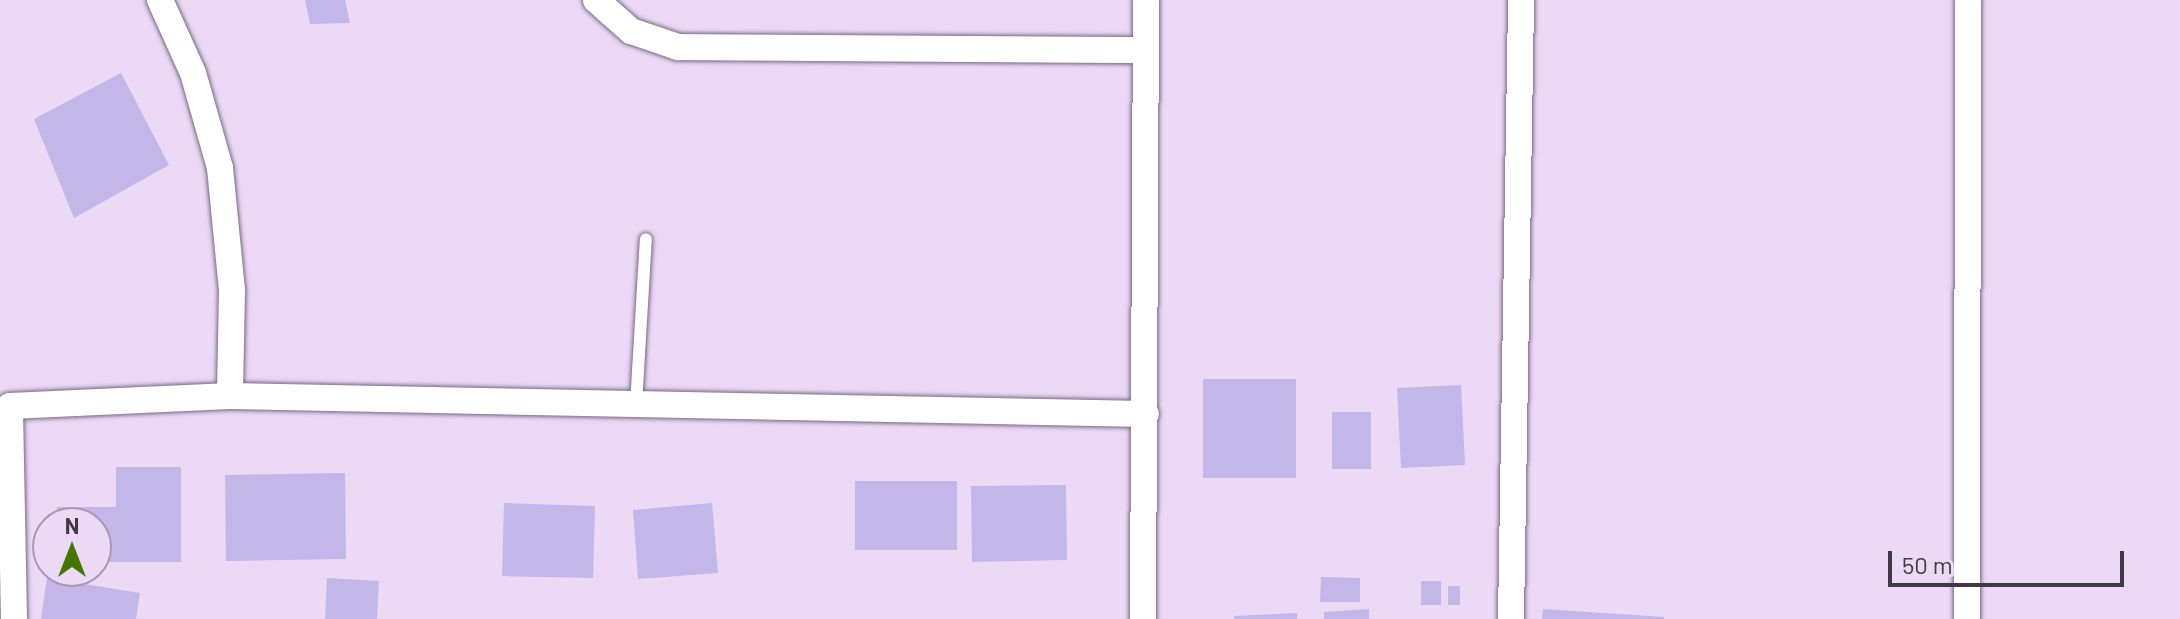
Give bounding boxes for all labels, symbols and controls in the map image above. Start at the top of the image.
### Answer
north arrow [32,507,112,587]
text: N [65,512,79,538]
scale bar [1892,535,2128,585]
text: 50 m [1902,550,1953,579]

